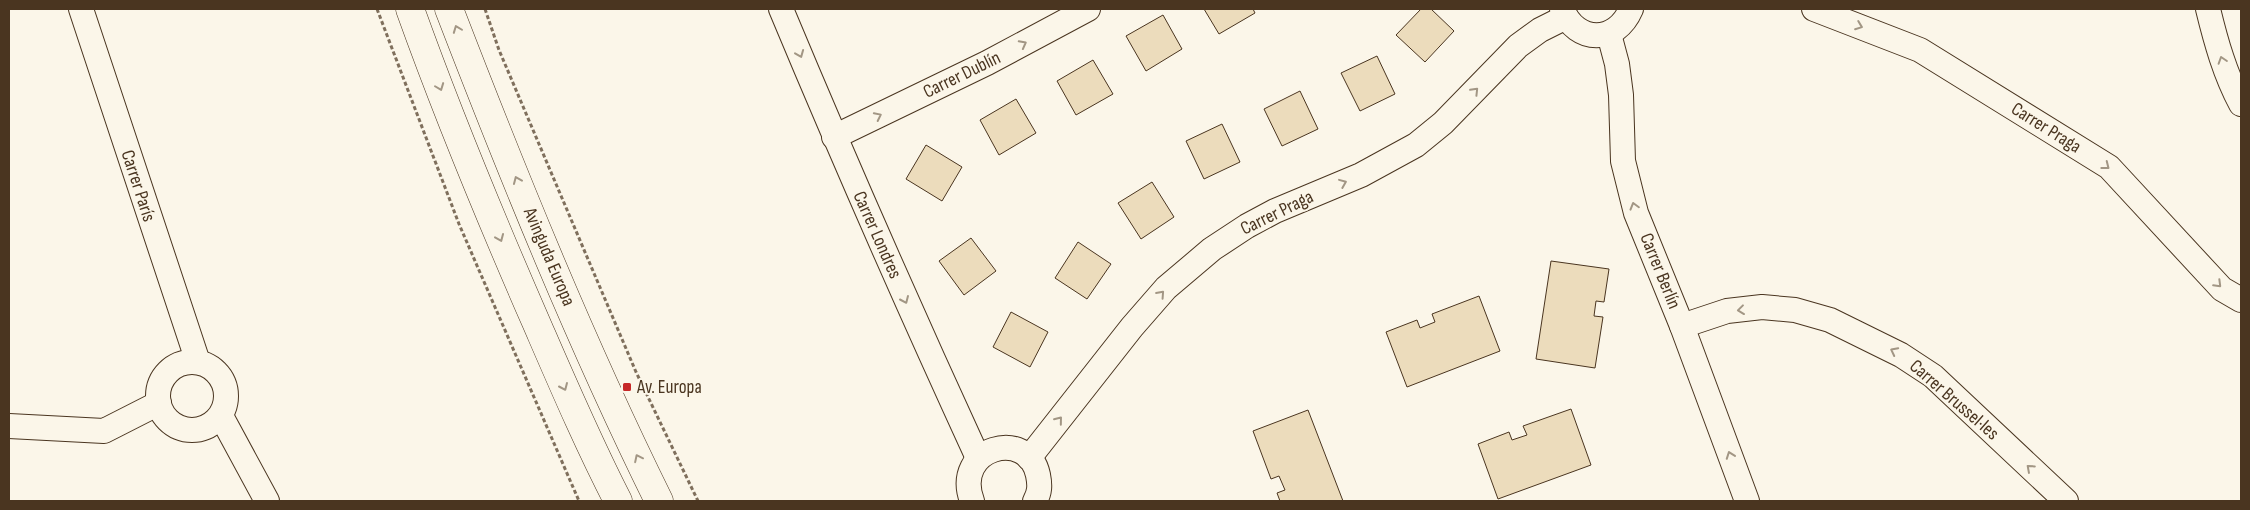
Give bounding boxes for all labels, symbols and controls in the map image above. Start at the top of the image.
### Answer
one-way arrow [1854,20,1863,30]
one-way arrow [453,25,463,34]
one-way arrow [1018,40,1027,50]
street label: Carrer Dublín [920,46,1004,104]
one-way arrow [793,49,804,58]
one-way arrow [2217,56,2227,65]
one-way arrow [434,82,444,91]
one-way arrow [1469,88,1478,97]
street label: Carrer Praga [2007,98,2085,158]
one-way arrow [873,112,882,122]
street label: Carrer París [116,147,160,225]
one-way arrow [2100,161,2109,169]
one-way arrow [512,176,523,185]
one-way arrow [1338,178,1347,189]
street label: Carrer Praga [1237,186,1317,240]
street label: Carrer Londres [848,188,907,282]
one-way arrow [1630,202,1640,210]
street label: Avinguda Europa [518,203,580,310]
street label: Carrer Berlín [1634,230,1686,312]
one-way arrow [493,233,504,242]
one-way arrow [2212,278,2221,287]
one-way arrow [1155,290,1164,299]
one-way arrow [899,295,910,304]
one-way arrow [1736,304,1744,315]
one-way arrow [1890,347,1899,357]
street label: Carrer Brussel·les [1905,355,2004,445]
place label: Av. Europa [636,376,702,399]
marker: Av. Europa [621,381,633,393]
one-way arrow [558,382,569,391]
one-way arrow [1054,417,1063,426]
one-way arrow [1726,452,1736,460]
one-way arrow [634,454,644,463]
one-way arrow [2027,465,2036,474]

